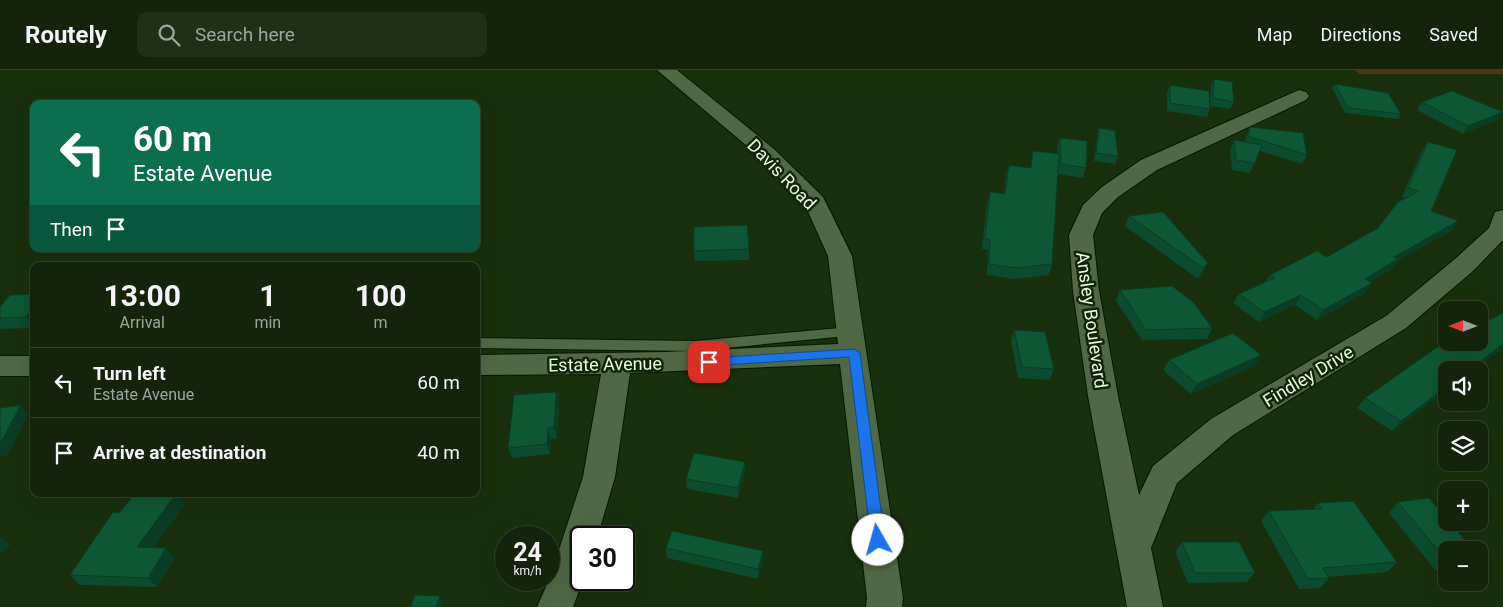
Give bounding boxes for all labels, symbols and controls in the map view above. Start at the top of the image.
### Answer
search box [137,12,487,57]
text: Routely [25,21,107,49]
icon: search [155,21,183,49]
text: Search here [195,23,295,46]
text: Map [1257,24,1292,45]
text: Directions [1320,24,1401,45]
text: Saved [1429,24,1478,45]
text: 60 m [133,119,212,160]
icon: left [50,120,115,185]
street label: Davis Road [743,134,821,214]
text: Estate Avenue [133,161,272,186]
icon: arrive [102,215,130,243]
text: Then [50,218,92,241]
street label: Ansley Boulevard [1072,250,1112,390]
text: 13:00 [104,278,181,313]
text: 1 [259,278,276,313]
text: 100 [355,278,406,313]
north arrow [1438,301,1488,351]
map controls [1438,301,1488,591]
text: Arrival [120,313,165,332]
text: min [254,313,281,332]
text: m [374,313,388,332]
pin [688,341,730,383]
street label: Findley Drive [1259,341,1357,411]
icon: arrive [695,348,723,376]
street label: Estate Avenue [548,353,662,375]
button: sound [1438,361,1488,411]
text: Turn left [93,362,166,385]
icon: left [50,369,78,397]
text: 60 m [417,371,460,394]
text: Estate Avenue [93,385,194,404]
button: layers [1438,421,1488,471]
icon: arrive [50,439,78,467]
text: Arrive at destination [93,441,266,464]
text: 40 m [417,441,460,464]
button: + [1438,481,1488,531]
position arrow [851,513,903,565]
speed limit sign: 30 [570,526,635,591]
text: 24 [513,538,542,567]
button: − [1438,541,1488,591]
text: km/h [513,564,542,578]

